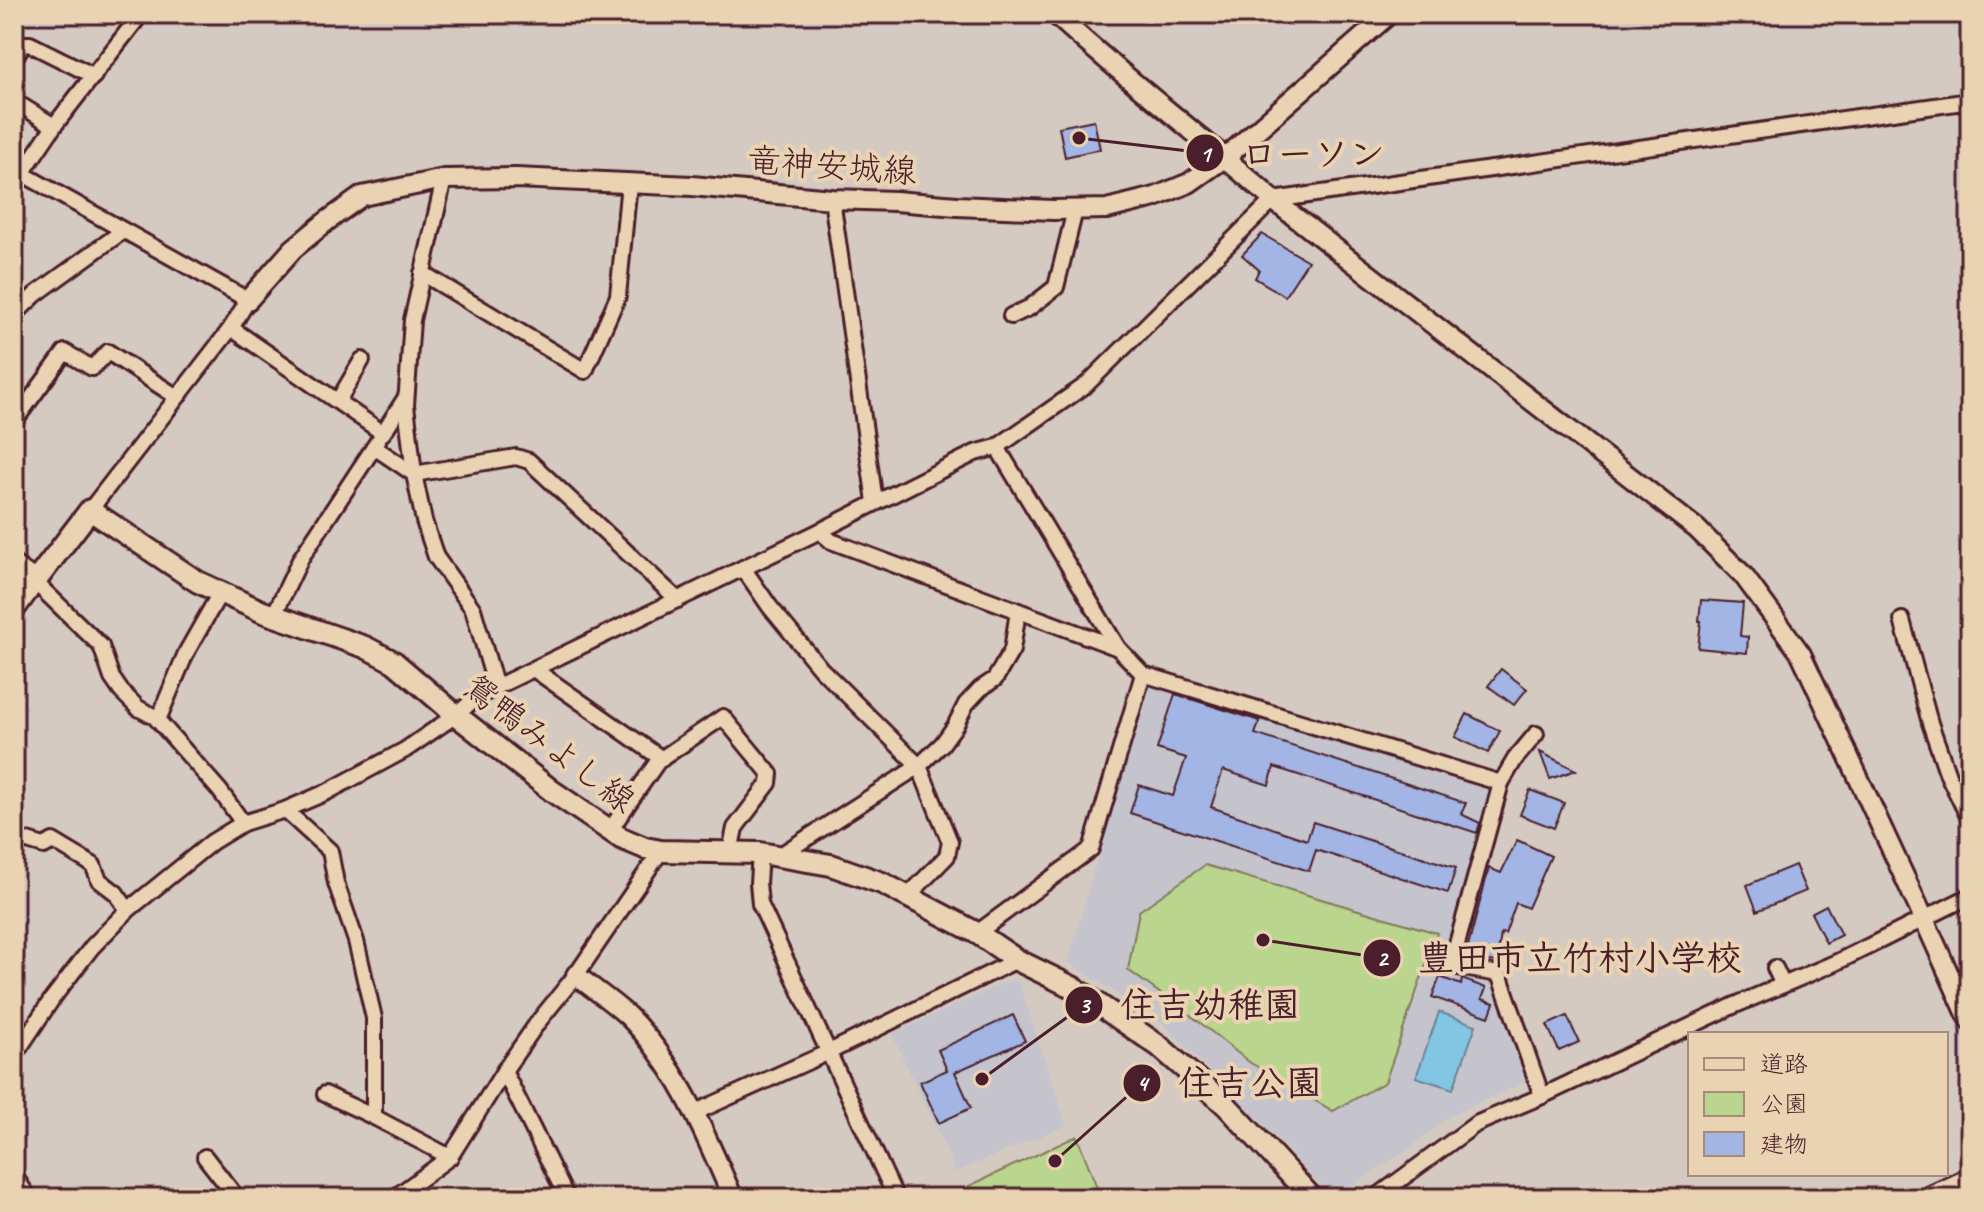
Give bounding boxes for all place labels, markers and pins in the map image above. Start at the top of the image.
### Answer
callout: ローソン [1185,123,1401,183]
callout: 豊田市立竹村小学校 [1362,928,1758,988]
callout: 住吉幼稚園 [1064,975,1316,1035]
callout: 住吉公園 [1122,1053,1338,1113]

